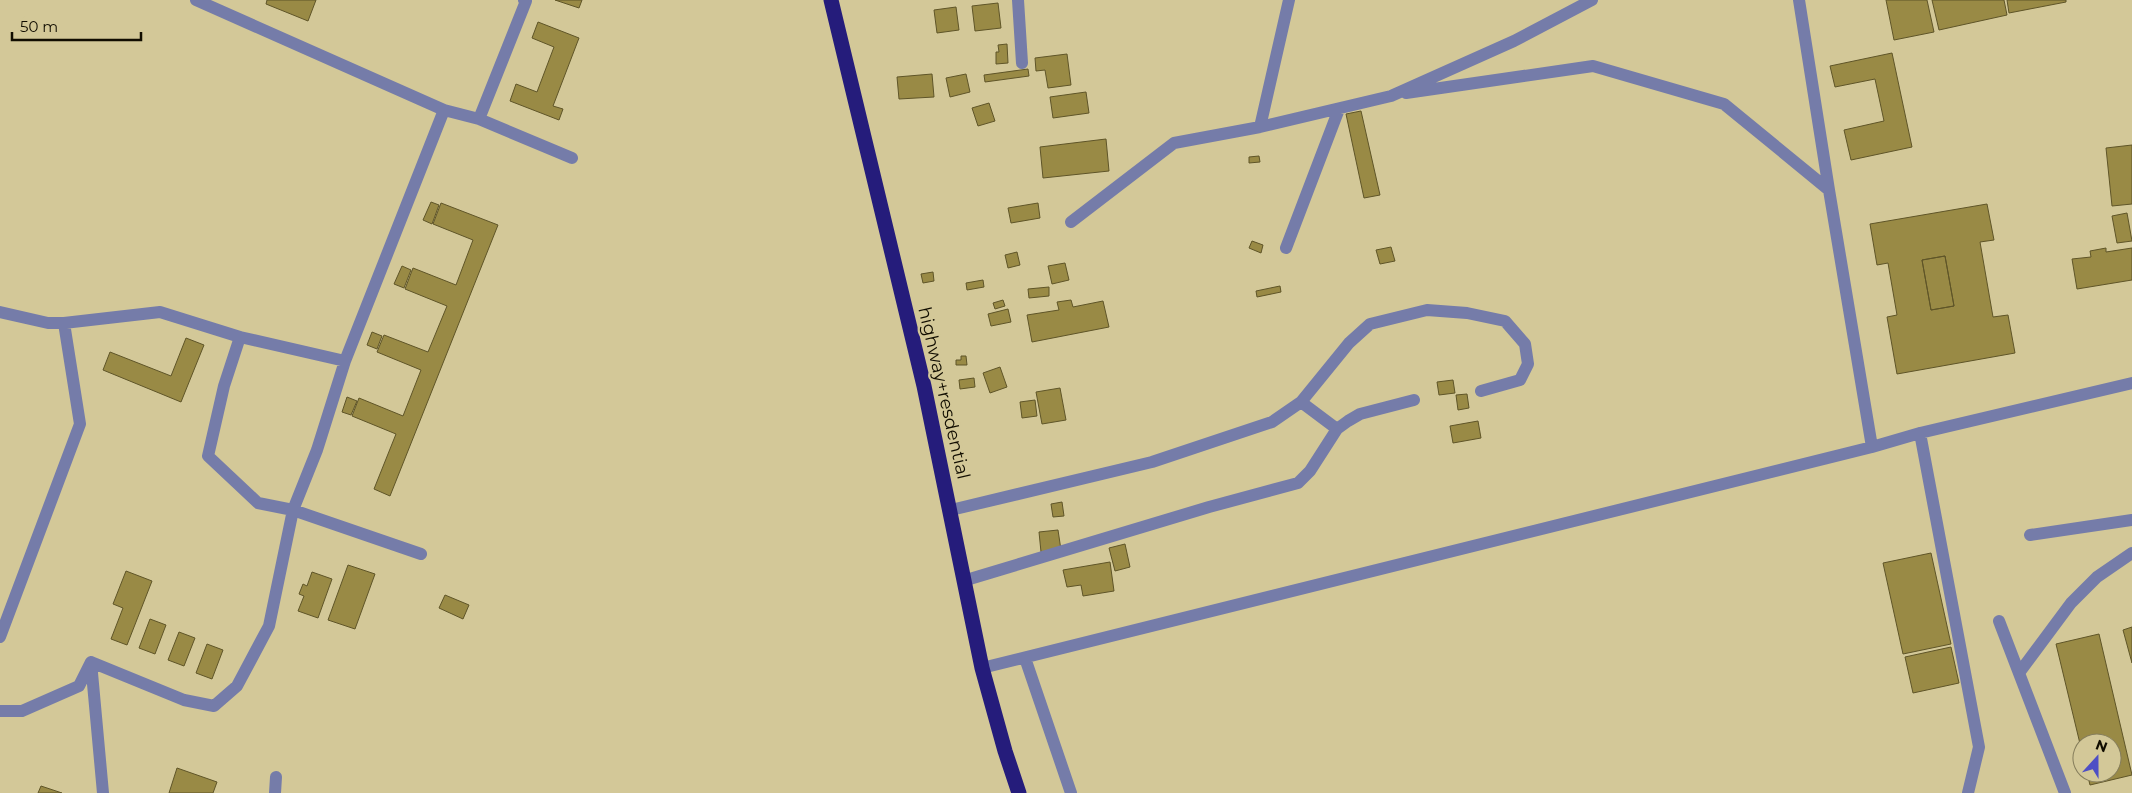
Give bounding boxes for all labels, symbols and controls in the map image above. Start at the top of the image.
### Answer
scale bar [12,10,141,42]
text: 50 m [20,17,58,36]
street label: highway+resdential [913,305,975,481]
north arrow [2072,733,2122,783]
text: N [2093,735,2110,756]

